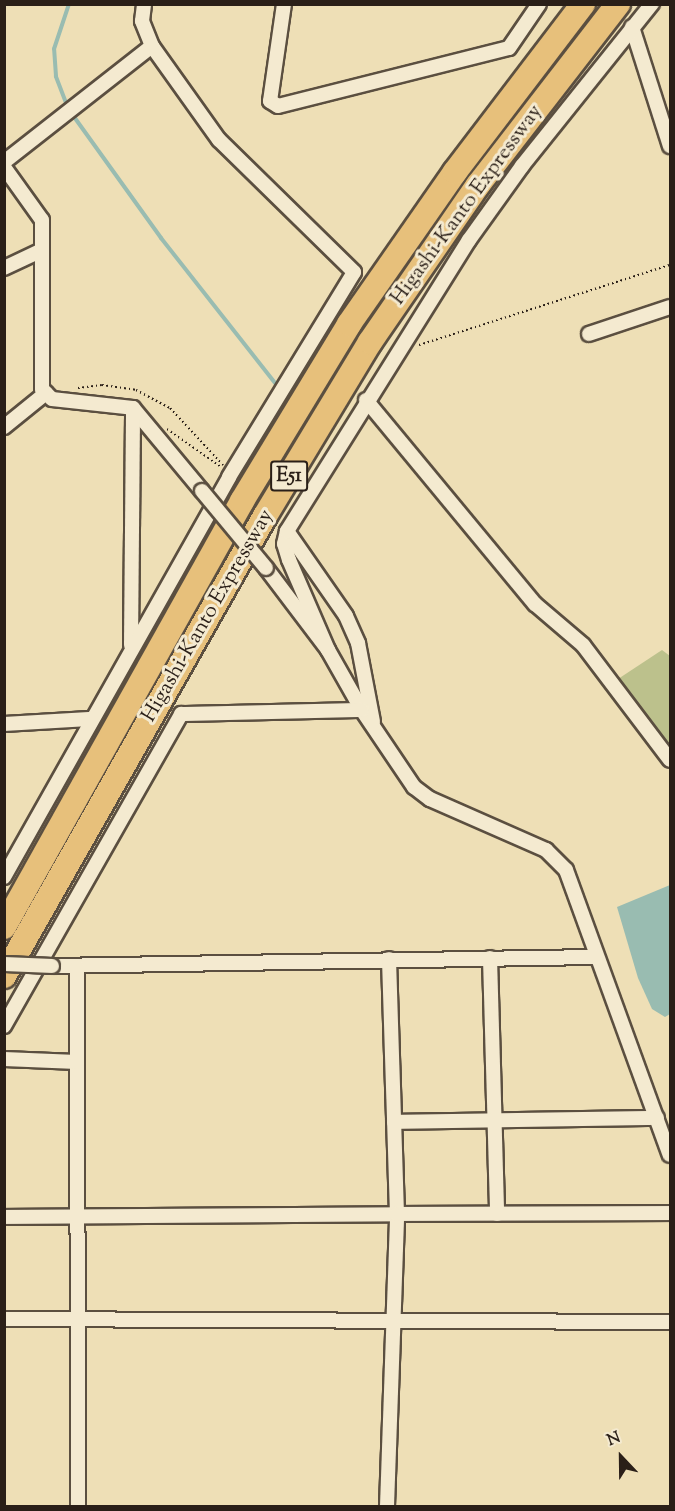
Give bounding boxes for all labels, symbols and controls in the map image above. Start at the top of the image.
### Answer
street label: Higashi-Kanto Expressway [386,100,548,310]
road number: E51 [270,459,308,493]
street label: Higashi-Kanto Expressway [137,505,279,727]
north arrow [591,1427,651,1487]
text: N [604,1427,624,1453]

